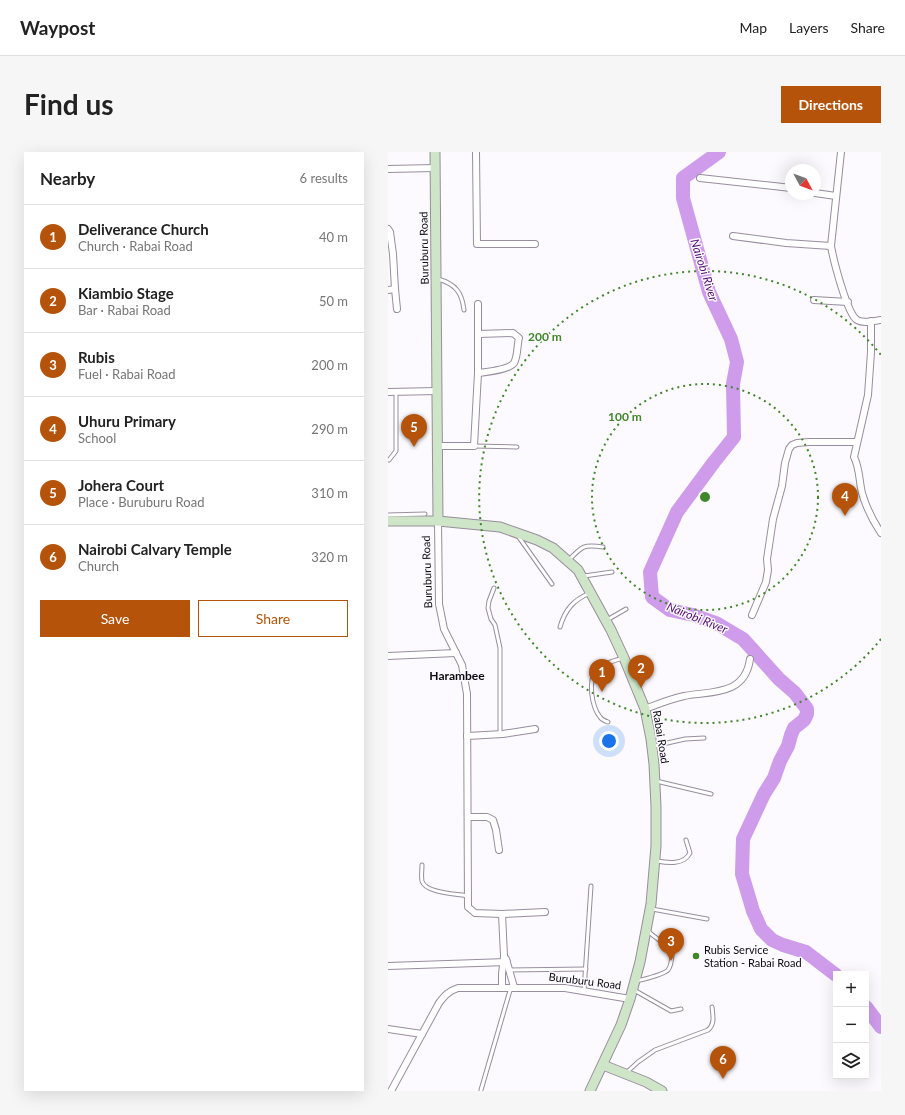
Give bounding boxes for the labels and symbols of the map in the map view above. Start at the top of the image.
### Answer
north arrow [785,164,821,200]
street label: Buruburu Road [416,211,431,285]
water label: Nairobi River [687,237,722,304]
text: 200 m [528,329,562,344]
text: 100 m [608,409,642,424]
pin: 5 [401,414,427,447]
pin: 4 [832,483,858,516]
centre of rings [698,490,712,504]
street label: Buruburu Road [419,535,434,609]
water label: Nairobi River [665,599,731,637]
pin: 2 [628,655,654,688]
pin: 1 [589,659,615,692]
district label: Harambee [429,668,485,683]
street label: Rabai Road [651,709,672,764]
your location [599,731,619,751]
pin: 3 [658,928,684,961]
place label: Rubis Service Station - Rabai Road [704,943,802,969]
marker: Rubis Service Station - Rabai Road [691,951,701,961]
street label: Buruburu Road [548,970,622,991]
pin: 6 [710,1046,736,1079]

